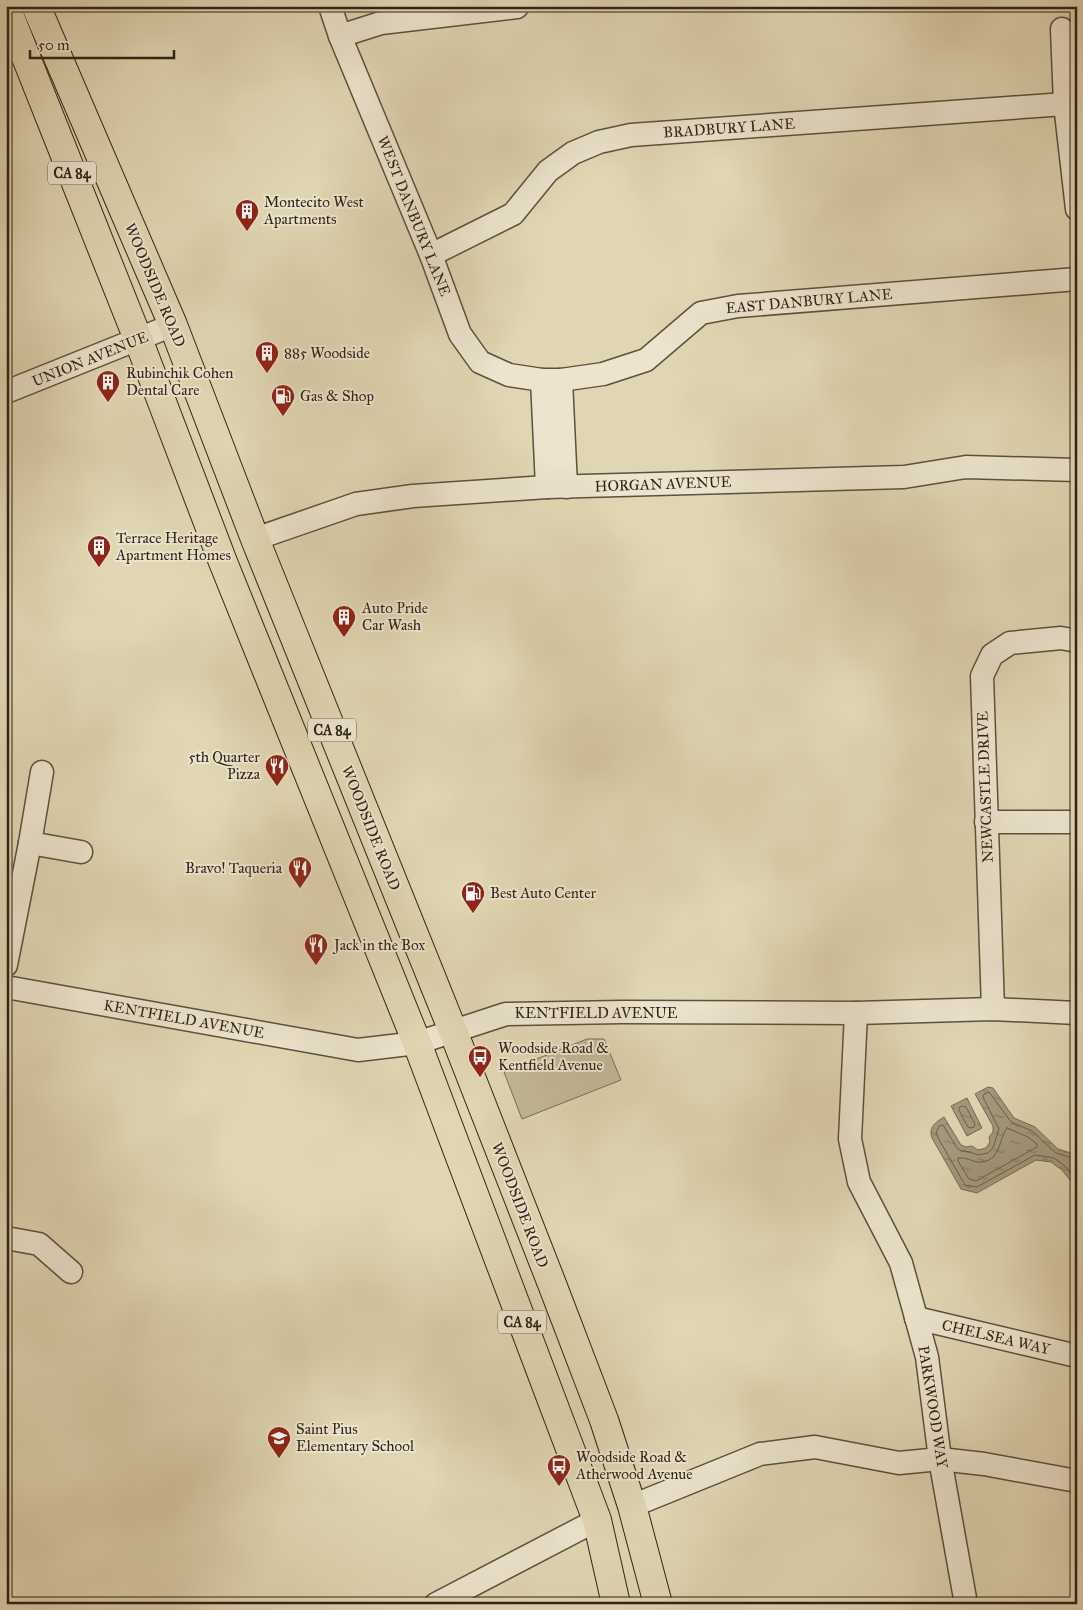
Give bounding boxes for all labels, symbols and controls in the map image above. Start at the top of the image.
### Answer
scale bar [30,28,174,60]
text: 50 m [38,36,70,54]
street label: BRADBURY LANE [663,114,796,142]
street label: WEST DANBURY LANE [374,133,455,299]
road number: CA 84 [48,162,96,184]
place label: Montecito West Apartments [263,193,365,228]
building icon: Montecito West Apartments [234,198,260,232]
street label: WOODSIDE ROAD [121,220,189,350]
street label: EAST DANBURY LANE [725,285,893,317]
street label: UNION AVENUE [29,327,151,390]
building icon: 885 Woodside [254,340,280,374]
place label: 885 Woodside [284,344,370,362]
place label: Rubinchik Cohen Dental Care [126,364,233,399]
building icon: Rubinchik Cohen Dental Care [95,369,121,403]
fuel station icon: Gas & Shop [270,383,296,417]
place label: Gas & Shop [300,387,374,405]
street label: HORGAN AVENUE [594,473,732,495]
place label: Terrace Heritage Apartment Homes [115,529,231,564]
building icon: Terrace Heritage Apartment Homes [86,534,112,568]
place label: Auto Pride Car Wash [361,599,428,634]
building icon: Auto Pride Car Wash [331,604,357,638]
street label: NEWCASTLE DRIVE [973,711,997,863]
road number: CA 84 [308,718,356,742]
place label: 5th Quarter Pizza [188,748,261,783]
restaurant icon: 5th Quarter Pizza [264,753,290,787]
street label: WOODSIDE ROAD [338,763,404,893]
restaurant icon: Bravo! Taqueria [287,855,313,889]
place label: Bravo! Taqueria [185,859,283,878]
fuel station icon: Best Auto Center [460,880,486,914]
place label: Best Auto Center [490,884,596,902]
restaurant icon: Jack in the Box [303,932,329,966]
place label: Jack in the Box [332,936,426,955]
street label: KENTFIELD AVENUE [102,996,266,1042]
street label: KENTFIELD AVENUE [515,1004,678,1022]
place label: Woodside Road & Kentfield Avenue [498,1039,609,1074]
bus stop icon: Woodside Road & Kentfield Avenue [467,1044,493,1078]
street label: WOODSIDE ROAD [488,1140,552,1270]
road number: CA 84 [498,1310,546,1334]
street label: CHELSEA WAY [940,1316,1052,1358]
street label: PARKWOOD WAY [914,1344,952,1470]
place label: Saint Pius Elementary School [296,1420,415,1455]
school or university icon: Saint Pius Elementary School [266,1425,292,1459]
place label: Woodside Road & Atherwood Avenue [575,1448,692,1483]
bus stop icon: Woodside Road & Atherwood Avenue [546,1453,572,1487]

